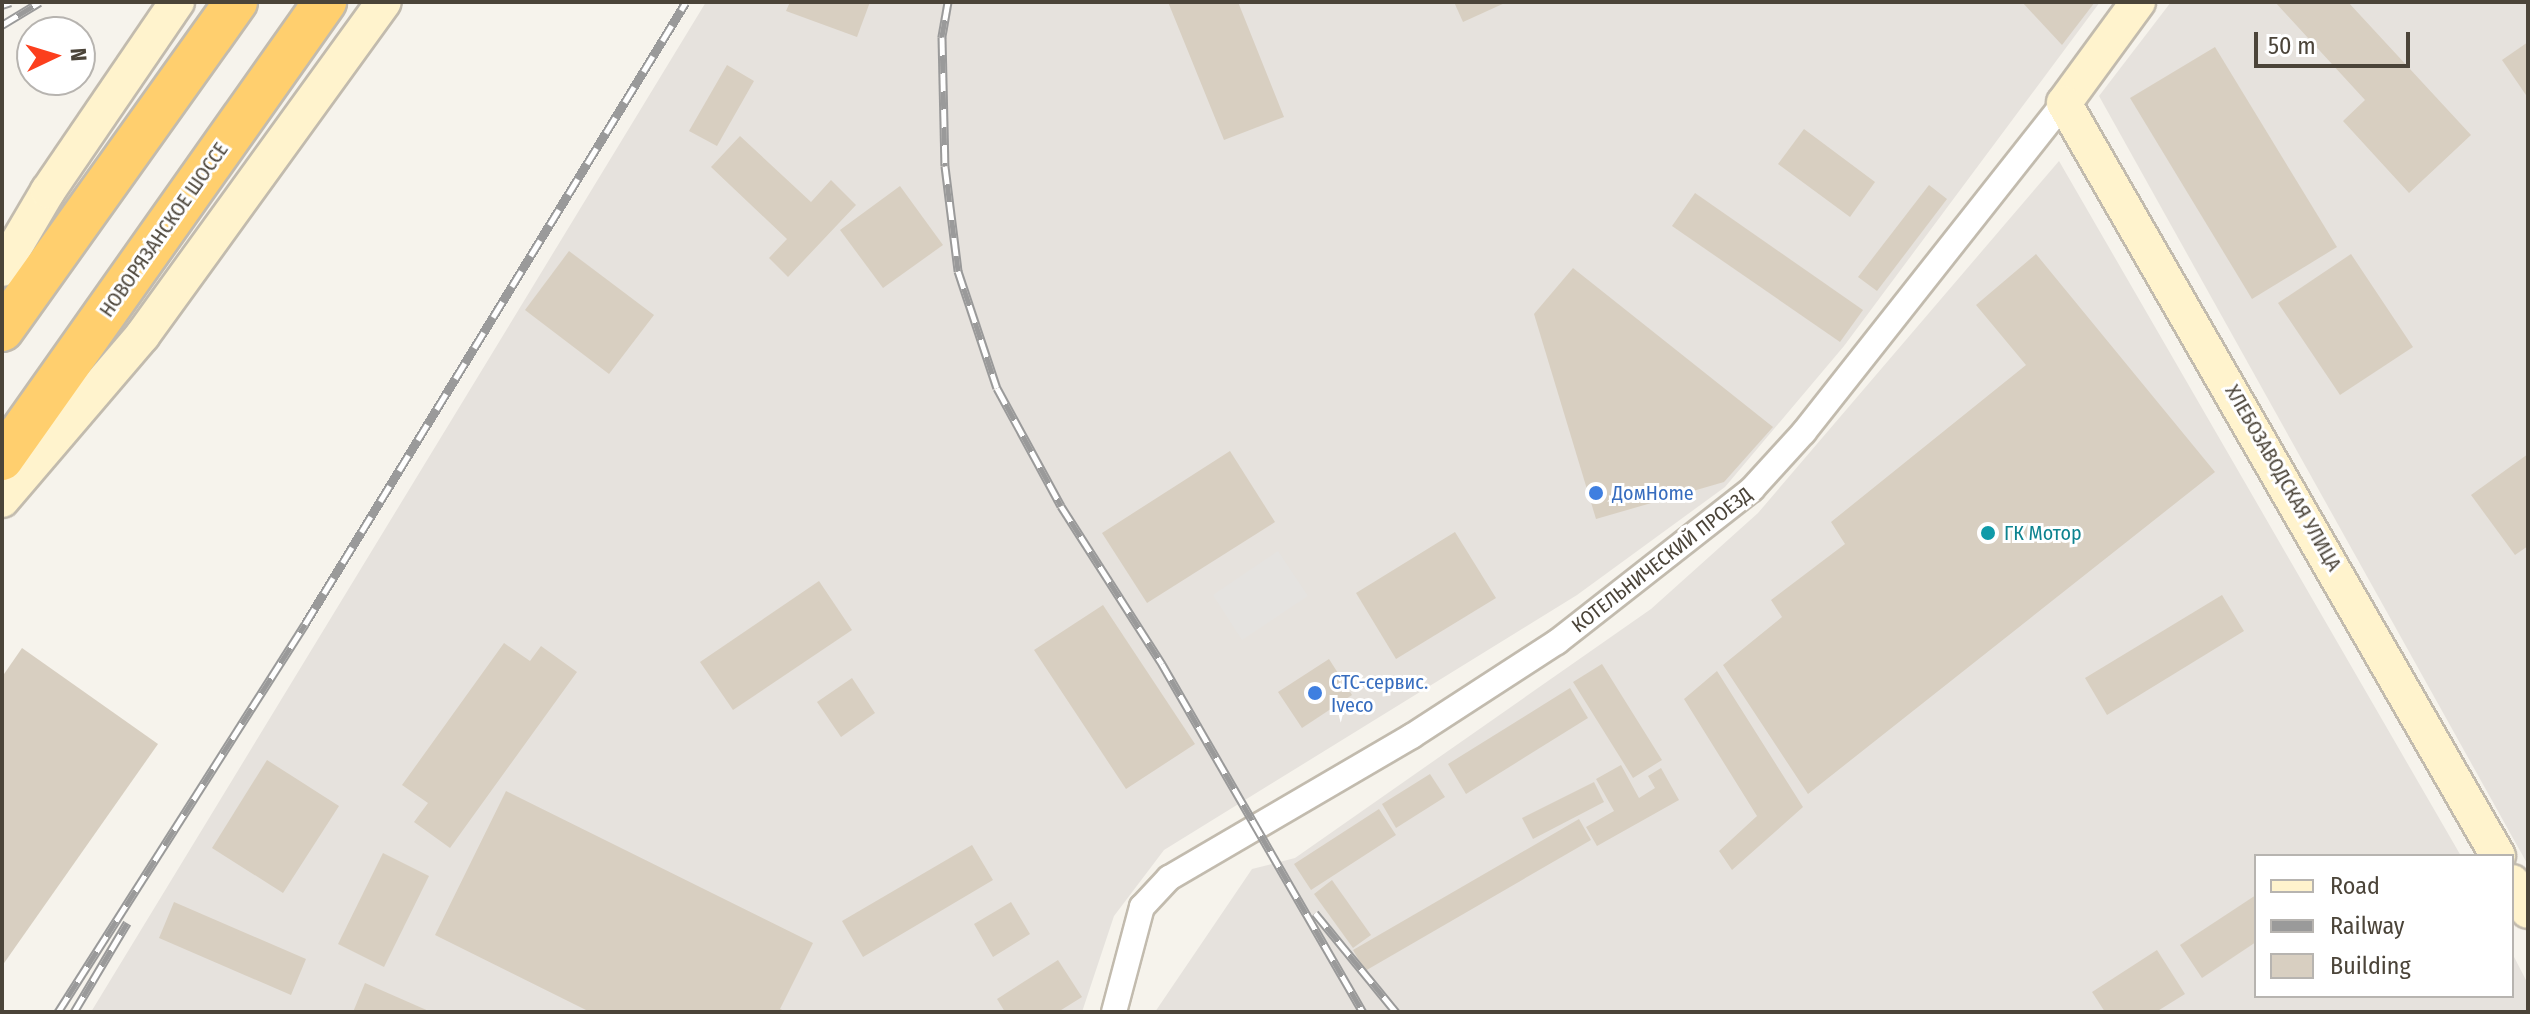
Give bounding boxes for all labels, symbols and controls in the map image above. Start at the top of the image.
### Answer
north arrow [16,16,96,96]
scale bar [2258,16,2414,66]
text: 50 m [2268,32,2316,60]
text: N [65,47,92,62]
street label: НОВОРЯЗАНСКОЕ ШОССЕ [95,138,233,322]
street label: ХЛЕБОЗАВОДСКАЯ УЛИЦА [2220,381,2346,575]
place label: ДомHome [1612,481,1694,505]
street label: КОТЕЛЬНИЧЕСКИЙ ПРОЕЗД [1567,482,1757,638]
marker: ДомHome [1587,484,1605,502]
place label: ГК Мотор [2004,521,2082,545]
marker: ГК Мотор [1979,524,1997,542]
place label: СТС-сервис. Iveco [1331,670,1428,717]
marker: СТС-сервис. Iveco [1306,684,1324,702]
legend [2254,854,2514,998]
text: Road [2330,872,2380,900]
text: Railway [2330,912,2405,940]
text: Building [2330,952,2411,980]

